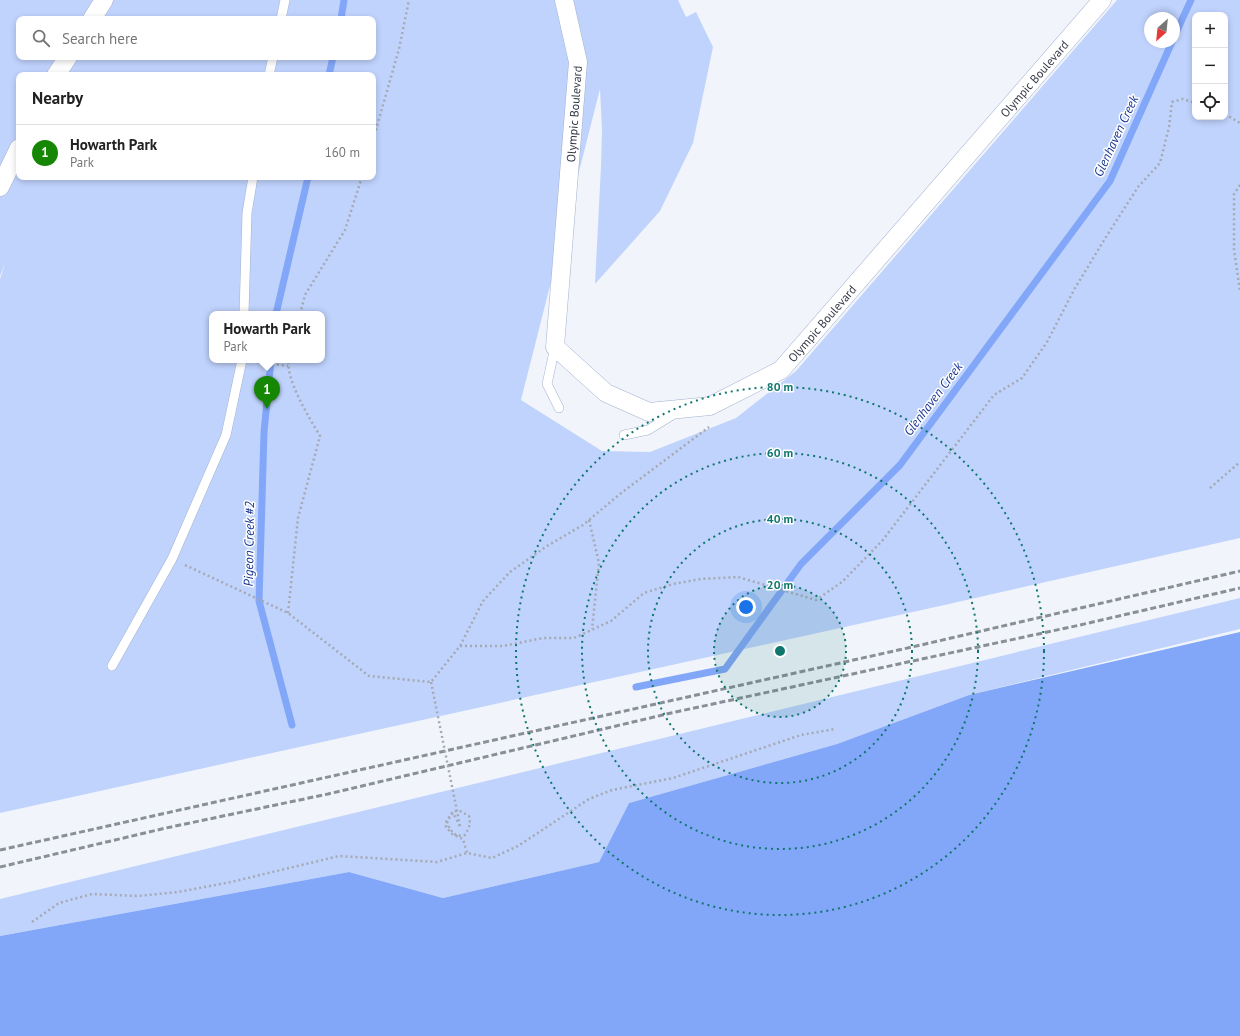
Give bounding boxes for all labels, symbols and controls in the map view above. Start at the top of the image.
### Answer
north arrow [1144,12,1180,48]
map controls [1192,12,1228,120]
button: + [1192,12,1228,48]
search box [16,16,376,60]
icon: search [30,27,52,49]
text: Search here [62,29,138,48]
street label: Olympic Boulevard [997,37,1071,120]
button: − [1192,48,1228,84]
street label: Olympic Boulevard [563,65,585,163]
button: locate [1192,84,1228,120]
text: Nearby [32,87,83,109]
water label: Glenhaven Creek [1090,92,1143,179]
text: Howarth Park [70,135,157,154]
text: 1 [41,144,49,161]
text: 160 m [325,144,360,161]
text: Park [70,154,94,171]
street label: Olympic Boulevard [784,282,859,365]
popup [209,311,325,363]
text: Howarth Park [223,319,311,338]
text: Park [223,338,247,355]
water label: Glenhaven Creek [900,358,967,439]
pin: 1 [254,376,280,409]
text: 80 m [767,379,793,394]
text: 60 m [767,445,793,460]
water label: Pigeon Creek #2 [240,501,258,587]
text: 40 m [767,511,793,526]
text: 20 m [767,577,793,592]
your location [736,597,756,617]
centre of rings [773,644,787,658]

